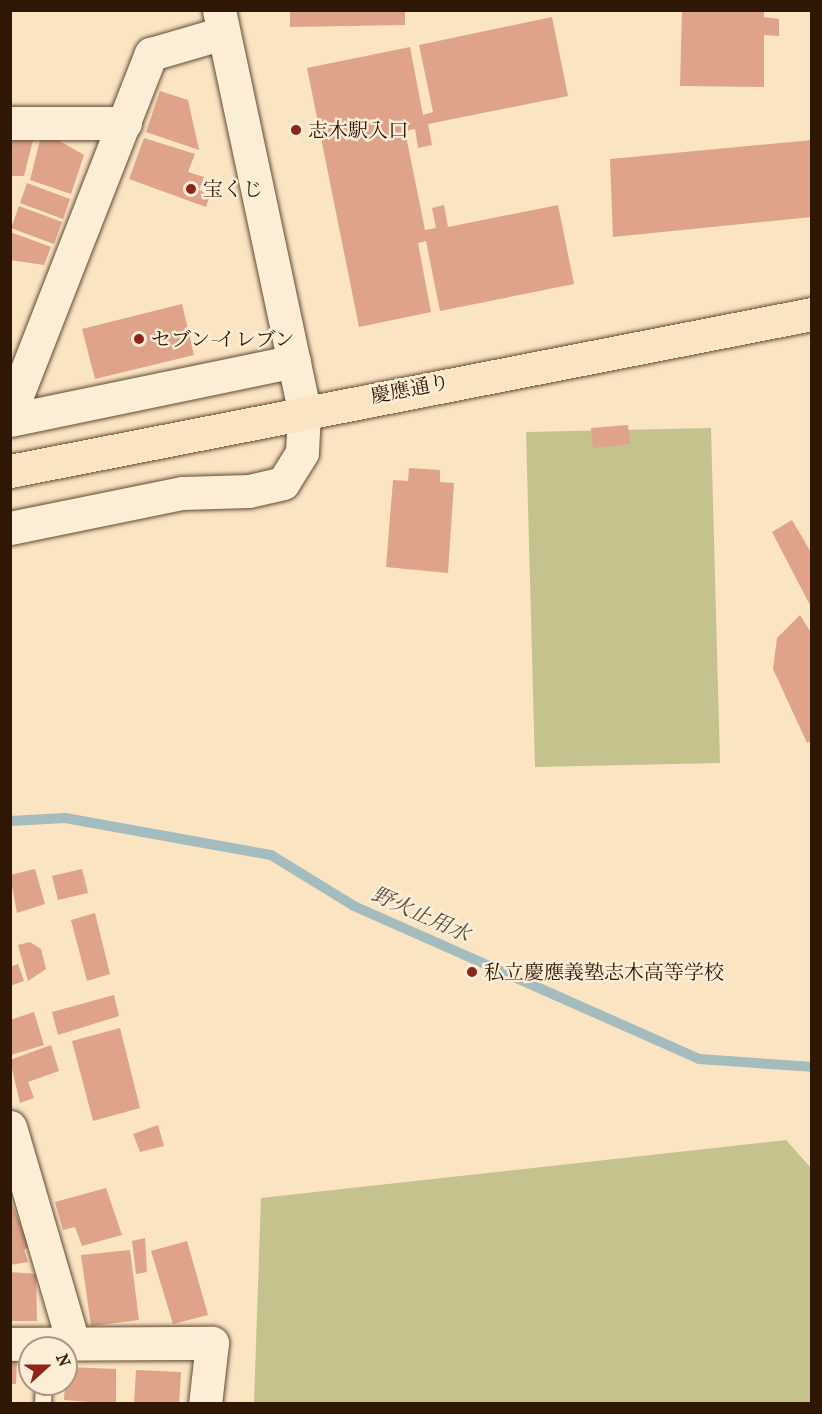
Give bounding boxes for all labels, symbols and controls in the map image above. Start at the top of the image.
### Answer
place label: 志木駅入口 [308,118,408,142]
marker: 志木駅入口 [289,123,303,137]
place label: 宝くじ [203,177,263,201]
marker: 宝くじ [184,182,198,196]
place label: セブン-イレブン [151,327,296,351]
marker: セブン-イレブン [132,332,146,346]
street label: 慶應通り [368,370,452,408]
water label: 野火止用水 [368,881,474,947]
place label: 私立慶應義塾志木高等学校 [484,960,724,984]
marker: 私立慶應義塾志木高等学校 [465,965,479,979]
north arrow [18,1336,78,1396]
text: N [52,1351,74,1369]

